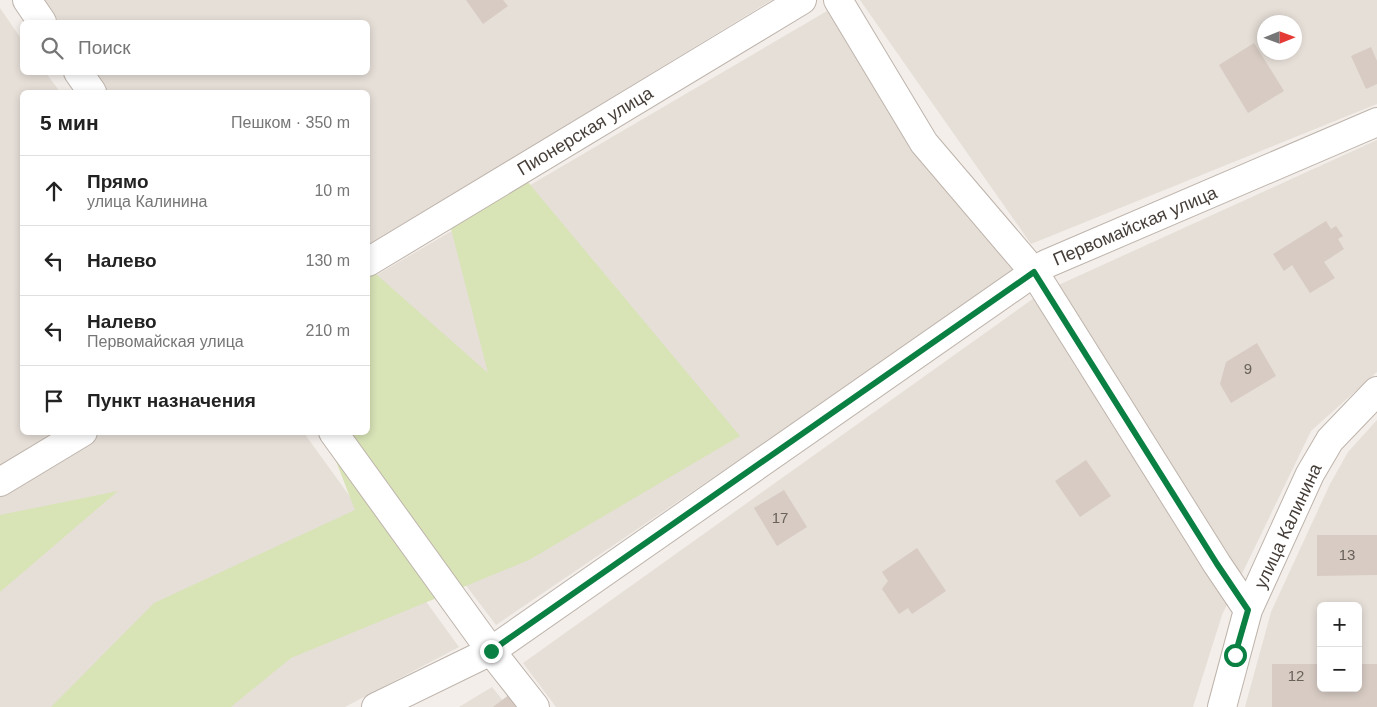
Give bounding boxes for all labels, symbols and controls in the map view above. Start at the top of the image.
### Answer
north arrow [1257,15,1302,60]
search box [20,20,370,75]
icon: search [38,34,66,62]
text: Поиск [78,37,131,58]
street label: Пионерская улица [514,82,657,179]
text: 5 мин [40,111,99,134]
text: Пешком · 350 m [231,114,350,131]
text: Прямо [87,171,149,192]
icon: ahead [40,177,68,205]
text: 10 m [314,182,350,199]
street label: Первомайская улица [1050,182,1221,270]
text: улица Калинина [87,193,207,210]
icon: left [40,247,68,275]
text: Налево [87,250,157,271]
text: 130 m [306,252,350,269]
text: Налево [87,311,157,332]
icon: left [40,317,68,345]
text: 210 m [306,322,350,339]
text: Первомайская улица [87,333,244,350]
house number: 9 [1244,360,1252,377]
icon: arrive [40,387,68,415]
text: Пункт назначения [87,390,256,411]
street label: улица Калинина [1250,459,1326,592]
house number: 17 [772,509,788,526]
house number: 13 [1339,546,1355,563]
map controls [1317,602,1362,692]
button: + [1317,602,1362,647]
route end [480,640,503,663]
route start [1224,644,1247,667]
button: − [1317,647,1362,692]
house number: 12 [1288,667,1304,684]

